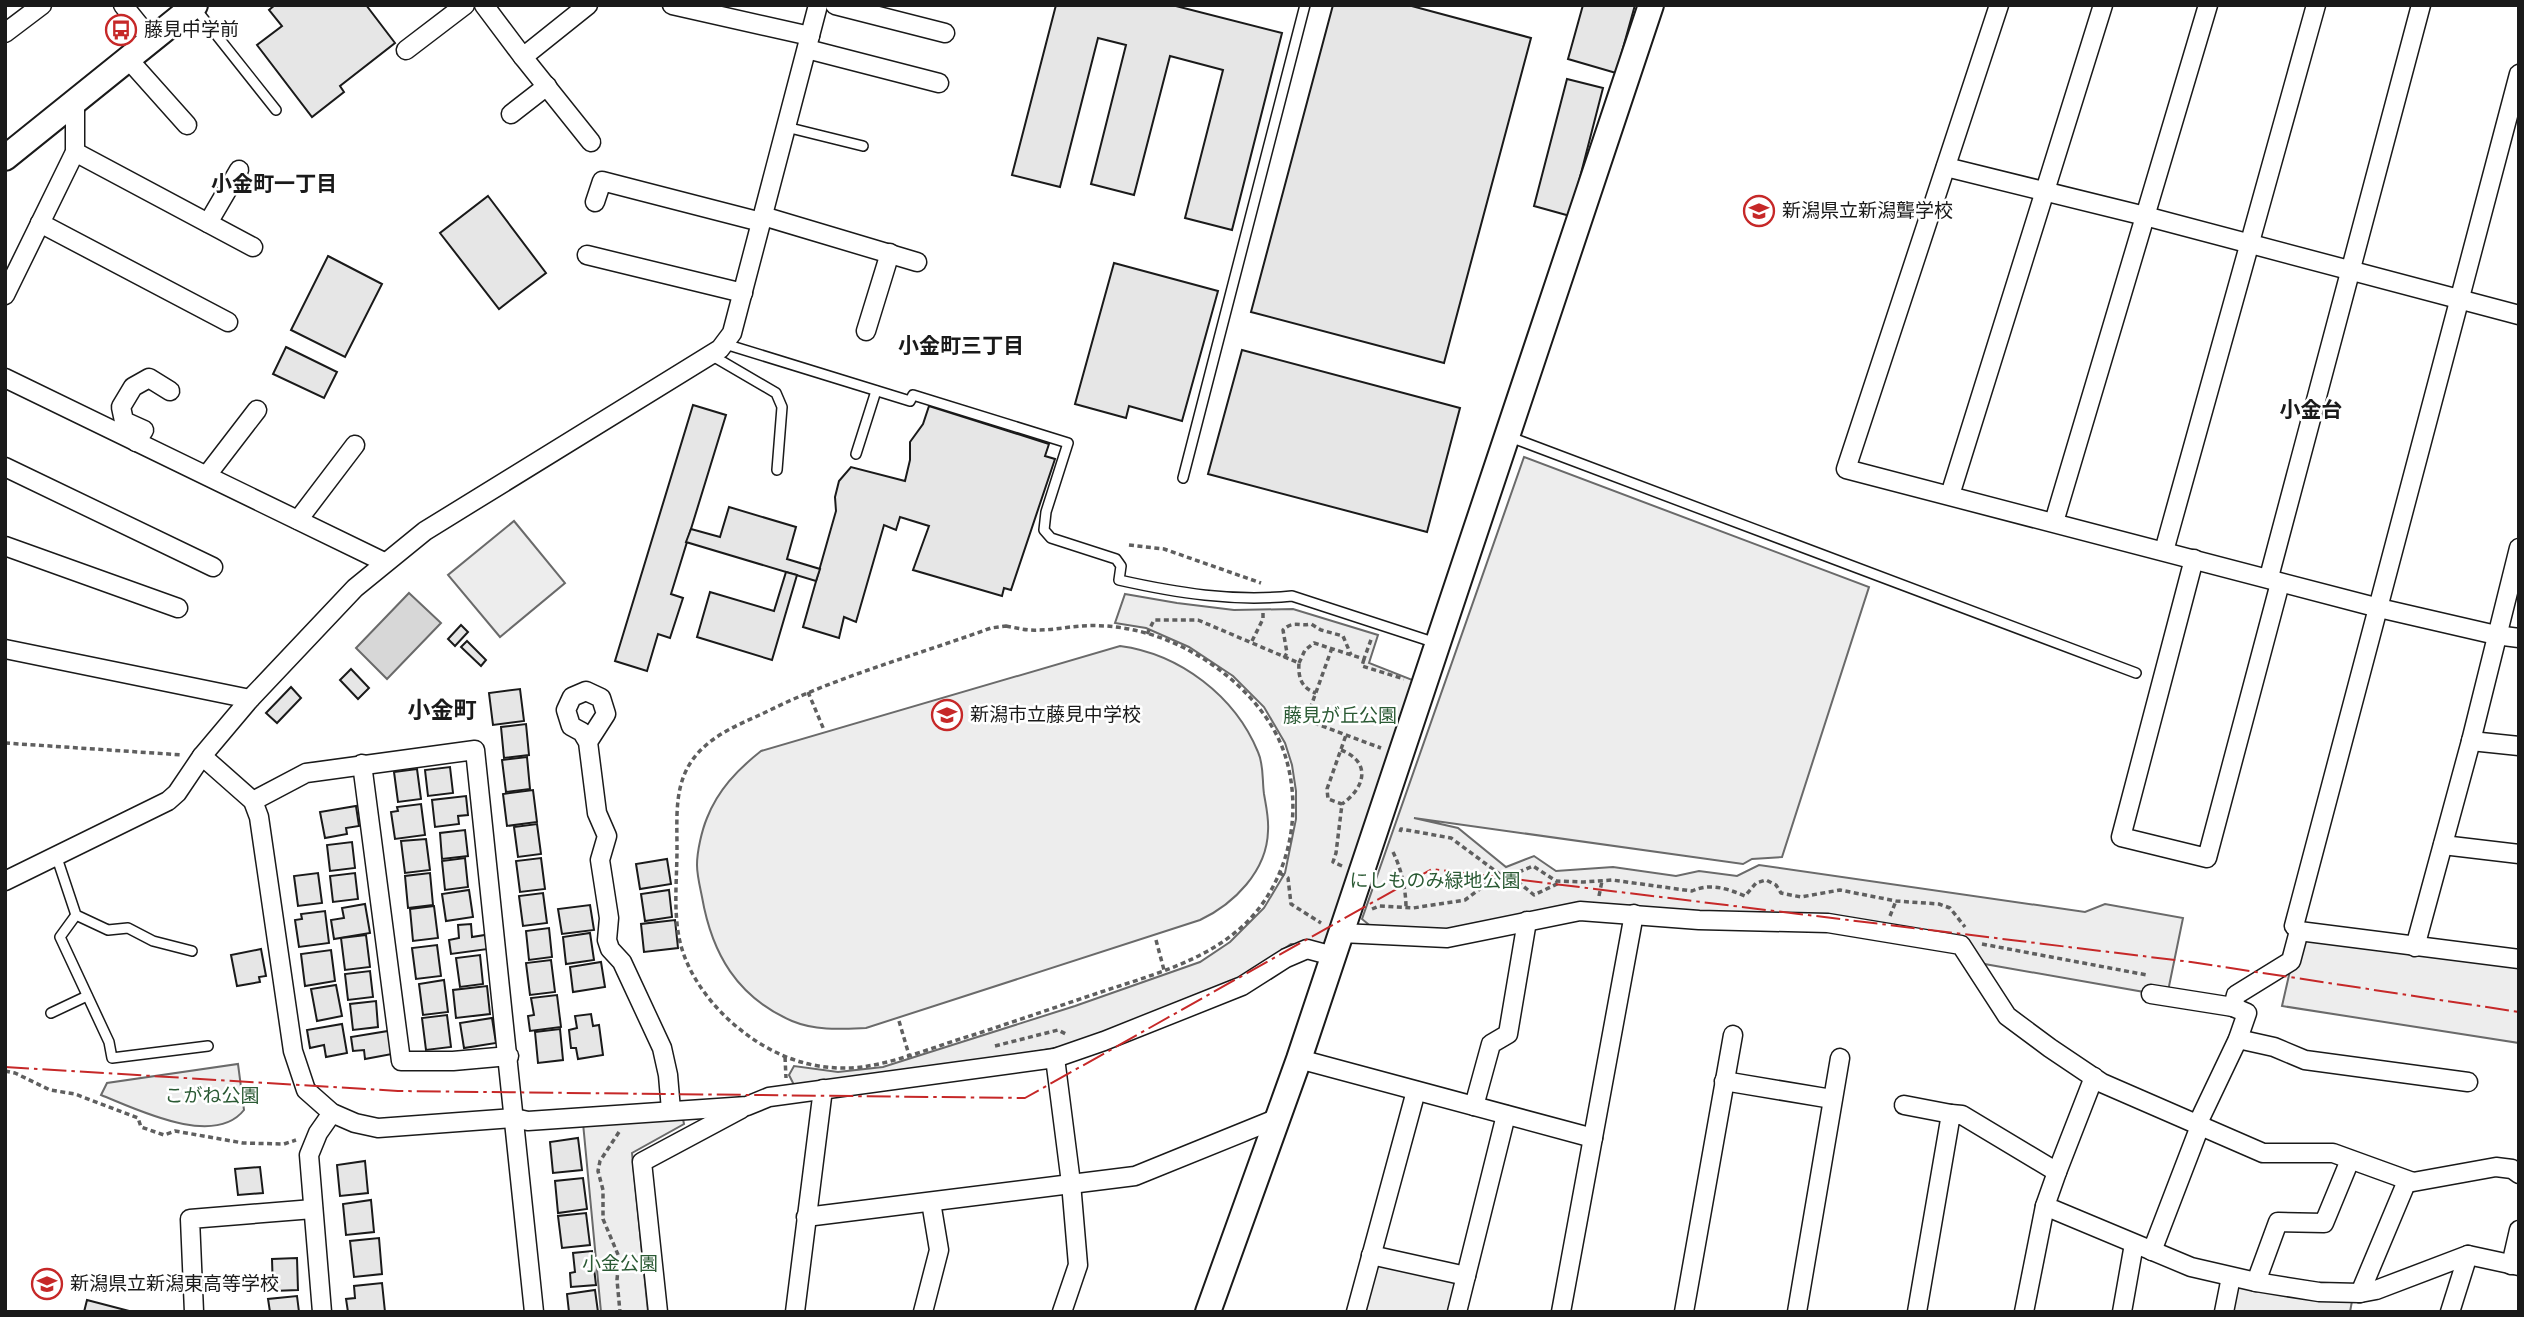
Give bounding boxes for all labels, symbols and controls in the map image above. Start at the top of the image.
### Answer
bus stop icon: 藤見中学前 [104,13,138,47]
place label: 藤見中学前 [144,19,239,41]
district label: 小金町一丁目 [211,172,337,196]
school or university icon: 新潟県立新潟聾学校 [1742,194,1776,228]
place label: 新潟県立新潟聾学校 [1782,200,1953,222]
district label: 小金町三丁目 [898,334,1024,358]
district label: 小金台 [2280,398,2343,422]
district label: 小金町 [408,697,477,724]
school or university icon: 新潟市立藤見中学校 [930,698,964,732]
place label: 新潟市立藤見中学校 [970,704,1141,726]
park label: 藤見が丘公園 [1283,705,1397,727]
park label: にしものみ緑地公園 [1349,870,1521,892]
park label: こがね公園 [164,1085,260,1107]
park label: 小金公園 [582,1253,658,1275]
school or university icon: 新潟県立新潟東高等学校 [30,1267,64,1301]
place label: 新潟県立新潟東高等学校 [70,1273,279,1295]

